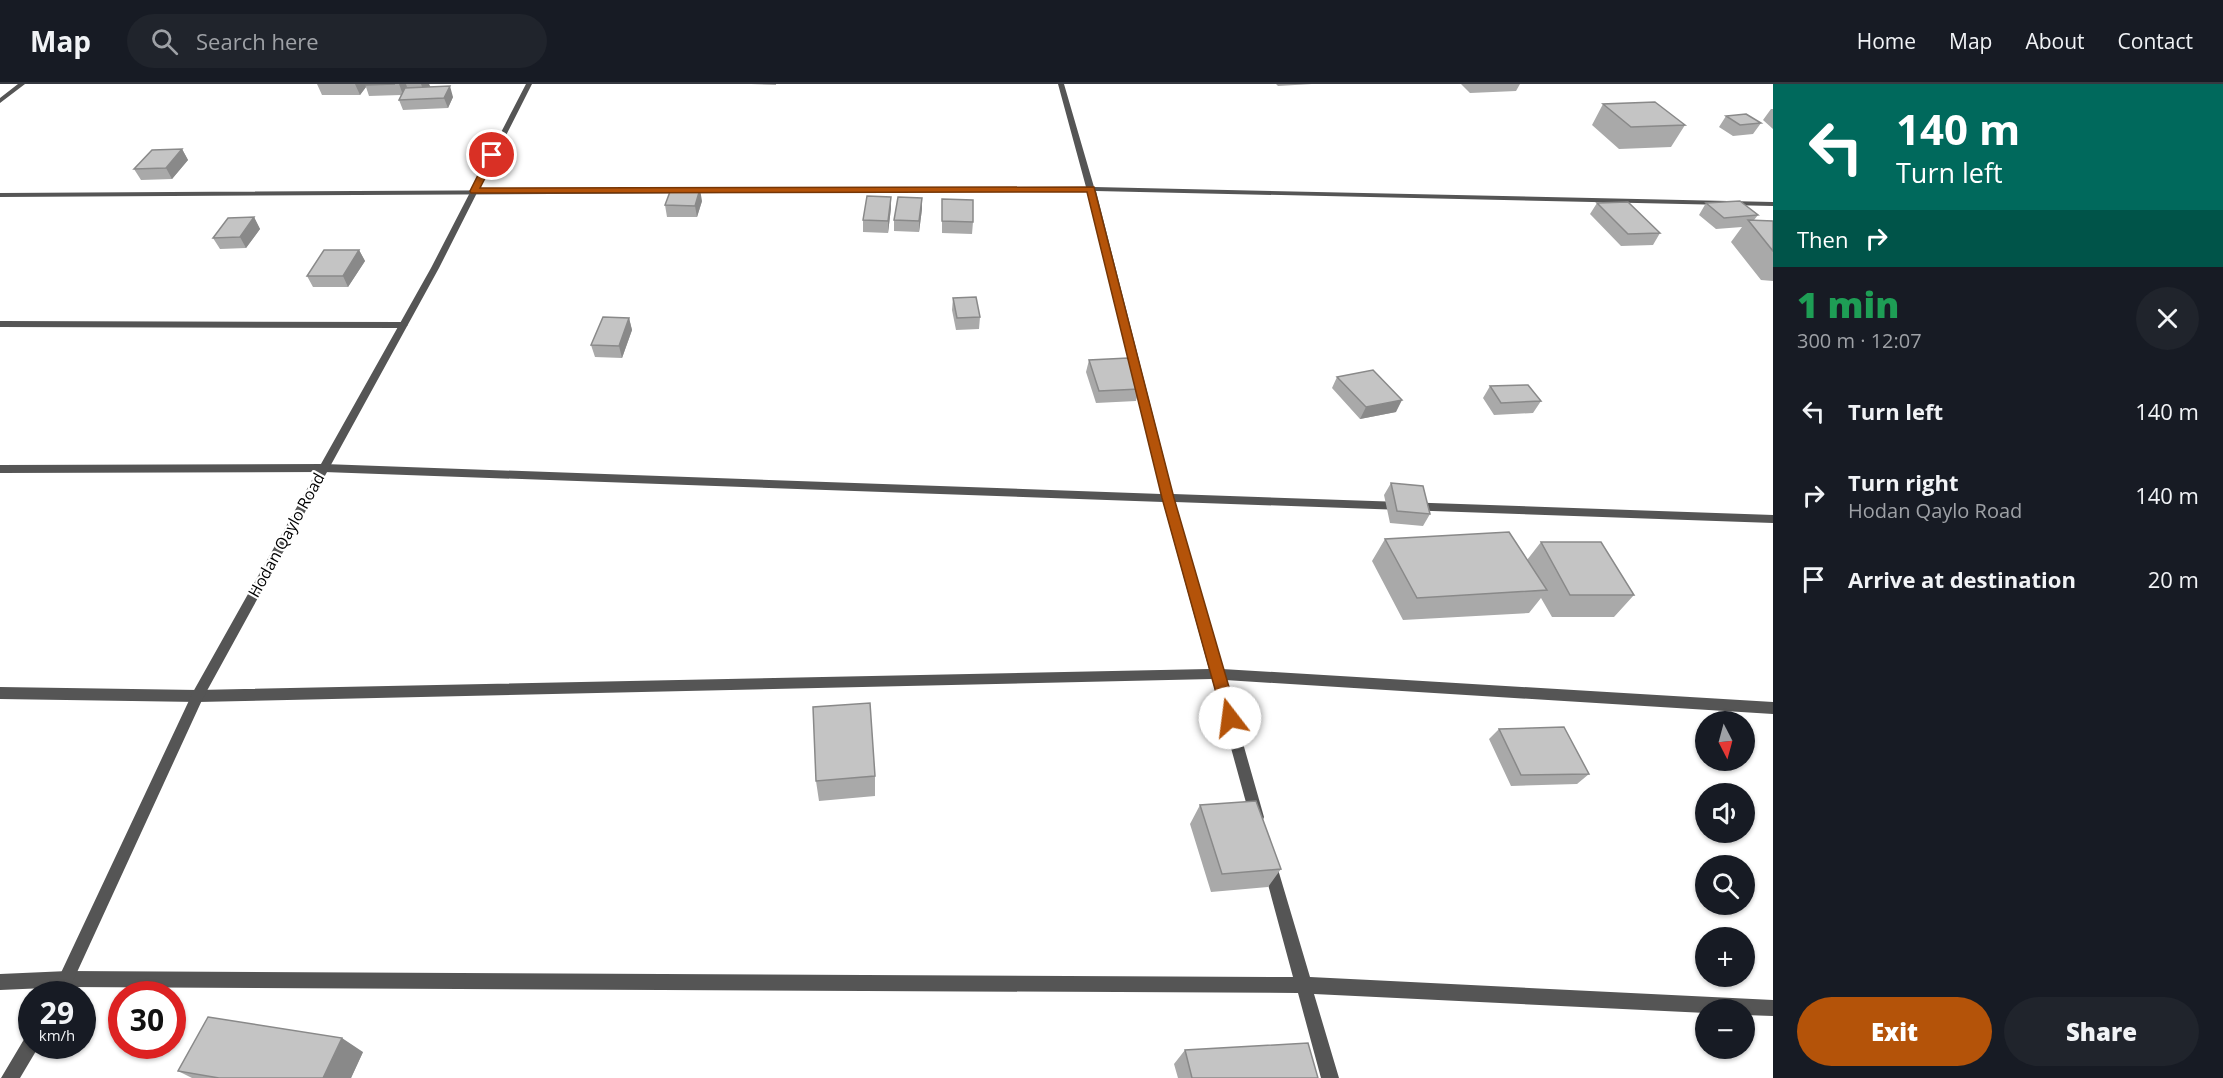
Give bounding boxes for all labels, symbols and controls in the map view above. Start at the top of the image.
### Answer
search box [127,14,547,68]
text: Map [30,22,91,60]
icon: search [148,25,181,58]
text: Search here [196,26,319,56]
text: Home [1857,27,1916,55]
text: Map [1949,27,1992,55]
text: About [2025,27,2085,55]
text: Contact [2118,27,2193,55]
text: 140 m [1896,100,2020,157]
icon: left [1797,108,1875,186]
pin [466,129,517,180]
icon: arrive [475,138,508,171]
text: Turn left [1896,154,2003,191]
icon: right [1860,222,1893,255]
text: Then [1797,224,1848,254]
text: 1 min [1797,280,1899,329]
button: close [2136,287,2199,350]
text: 300 m · 12:07 [1797,327,1922,354]
icon: left [1797,395,1830,428]
text: Turn left [1848,396,1943,426]
text: 140 m [2135,396,2199,426]
text: Turn right [1848,467,1959,497]
street label: Hodan Qaylo Road [243,469,329,601]
icon: right [1797,479,1830,512]
text: 140 m [2135,480,2199,510]
text: Hodan Qaylo Road [1848,497,2022,524]
icon: arrive [1797,563,1830,596]
text: Arrive at destination [1848,564,2076,594]
text: 20 m [2148,564,2199,594]
position arrow [1198,686,1262,750]
north arrow [1695,711,1755,771]
map controls [1695,711,1755,1059]
button: sound [1695,783,1755,843]
button: search [1695,855,1755,915]
button: + [1695,927,1755,987]
speed limit sign: 30 [108,981,186,1059]
text: 29 [40,992,74,1033]
button: Exit [1797,997,1992,1066]
button: Share [2004,997,2199,1066]
button: − [1695,999,1755,1059]
text: km/h [39,1025,75,1045]

